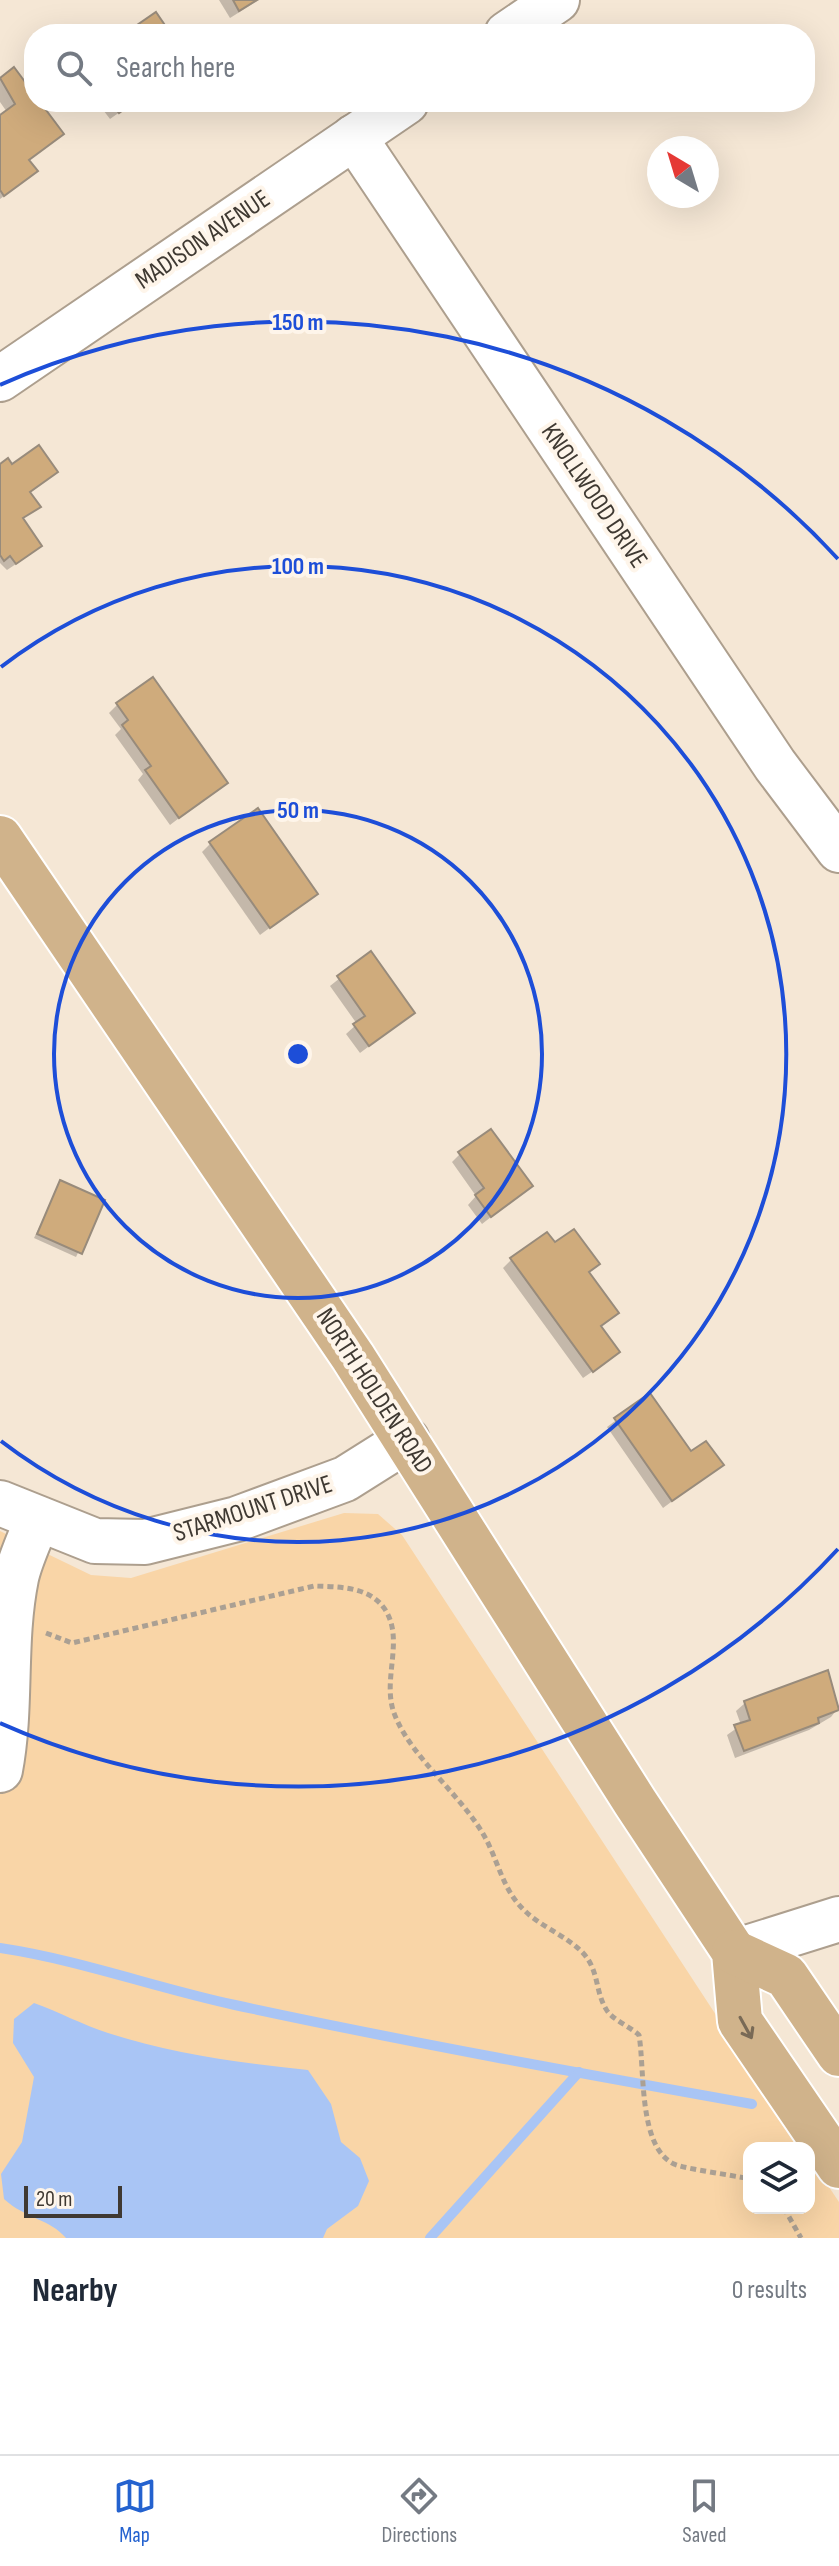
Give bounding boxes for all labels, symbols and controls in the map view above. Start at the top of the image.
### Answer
search box [24,24,815,112]
icon: search [52,46,96,90]
text: Search here [116,50,235,86]
north arrow [647,136,719,208]
street label: MADISON AVENUE [130,184,276,296]
text: 150 m [272,308,324,337]
street label: KNOLLWOOD DRIVE [534,418,654,574]
text: 100 m [272,552,324,581]
text: 50 m [277,796,319,825]
centre of rings [284,1040,312,1068]
street label: NORTH HOLDEN ROAD [309,1303,439,1479]
street label: STARMOUNT DRIVE [170,1469,336,1549]
one-way arrow [738,2016,754,2039]
map controls [743,2142,815,2214]
button: layers [743,2142,815,2214]
scale bar [24,2182,122,2218]
text: 20 m [36,2186,73,2213]
text: Nearby [32,2270,118,2311]
text: 0 results [732,2275,807,2306]
tab: Map [113,2474,157,2549]
tab: Directions [382,2474,457,2549]
tab: Saved [682,2474,726,2549]

